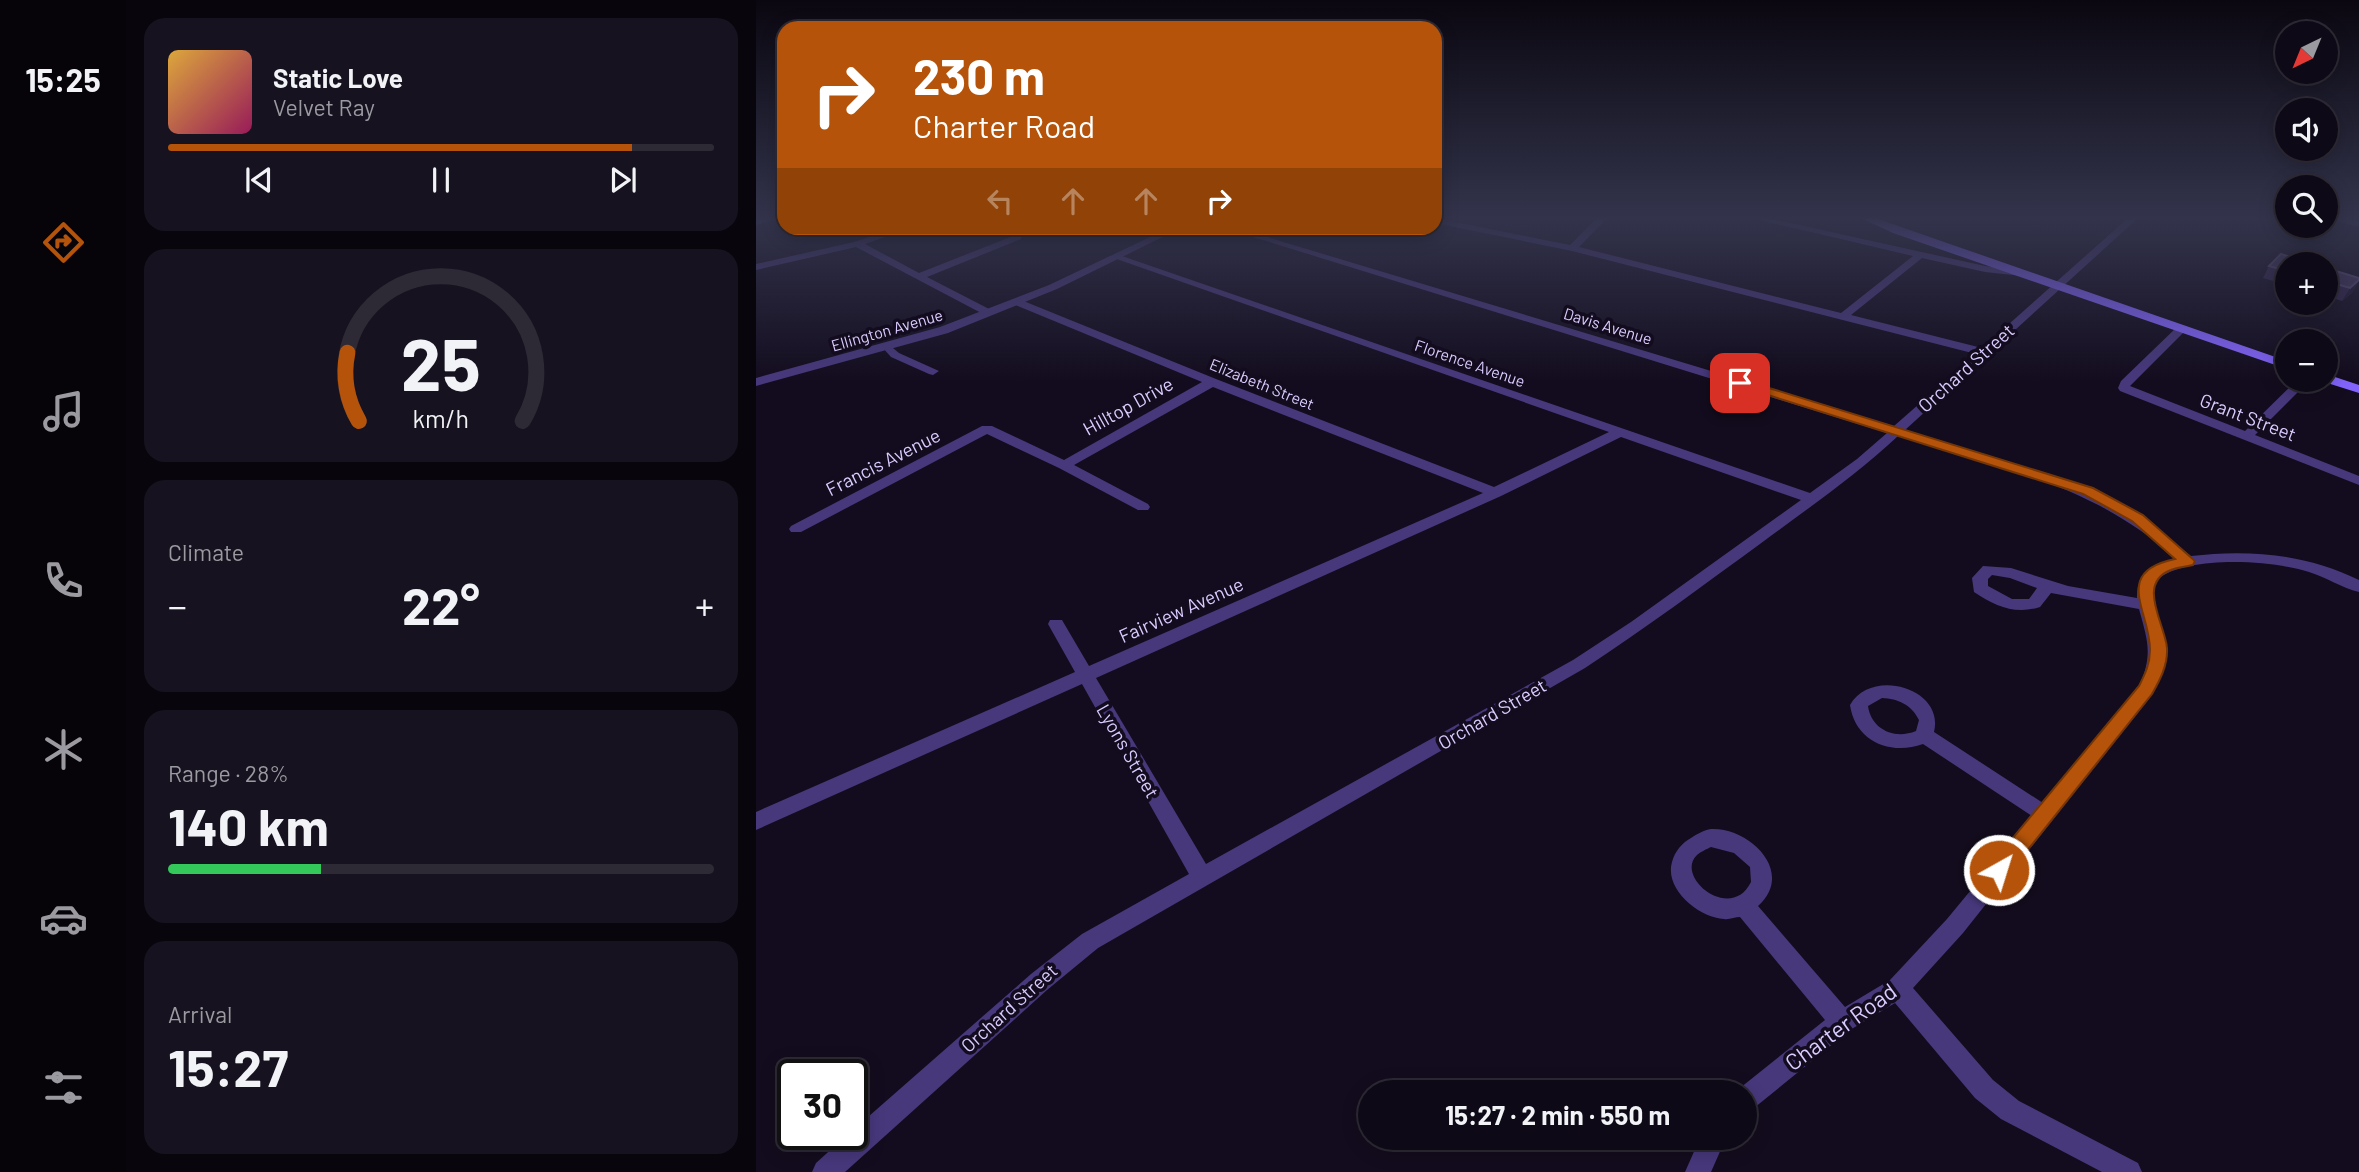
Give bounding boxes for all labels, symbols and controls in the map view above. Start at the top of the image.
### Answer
north arrow [2275,21,2338,84]
map controls [2275,21,2338,392]
text: 230 m [913,46,1045,105]
icon: right [798,49,889,140]
text: 15:25 [25,60,101,98]
text: Static Love [273,62,403,93]
text: Velvet Ray [273,93,375,121]
button: sound [2275,98,2338,161]
text: Charter Road [913,106,1095,144]
icon: previous [240,161,278,199]
icon: pause [422,161,460,199]
icon: next [604,161,642,199]
button: search [2275,175,2338,238]
icon: left [981,182,1019,220]
icon: ahead [1054,182,1092,220]
icon: ahead [1127,182,1165,220]
icon: right [1200,182,1238,220]
icon: directions [39,218,88,267]
button: + [2275,252,2338,315]
street label: Davis Avenue [1562,303,1655,348]
street label: Ellington Avenue [829,304,945,355]
street label: Orchard Street [1913,318,2018,417]
text: 25 [401,319,481,407]
button: − [2275,329,2338,392]
street label: Florence Avenue [1413,335,1528,390]
pin [1710,353,1770,413]
street label: Elizabeth Street [1207,354,1317,413]
icon: arrive [1721,364,1759,402]
street label: Hilltop Drive [1079,371,1177,440]
icon: music [39,387,88,436]
street label: Grant Street [2197,388,2299,445]
text: km/h [413,403,469,433]
street label: Francis Avenue [822,423,944,500]
text: Climate [168,538,244,566]
icon: phone [39,556,88,605]
street label: Fairview Avenue [1115,572,1247,647]
text: 22° [402,573,480,635]
text: − [168,582,187,628]
text: + [695,582,714,628]
street label: Orchard Street [1433,673,1550,754]
street label: Lyons Street [1092,700,1164,802]
icon: climate [39,725,88,774]
text: Range · 28% [168,759,289,787]
text: 140 km [168,794,329,856]
position arrow [1962,833,2036,907]
icon: car [39,894,88,943]
street label: Orchard Street [956,958,1061,1057]
street label: Charter Road [1779,976,1902,1076]
text: Arrival [168,1000,232,1028]
text: 15:27 [168,1035,288,1097]
speed limit sign: 30 [777,1059,868,1150]
icon: filters [39,1063,88,1112]
text: 15:27 · 2 min · 550 m [1445,1099,1670,1130]

